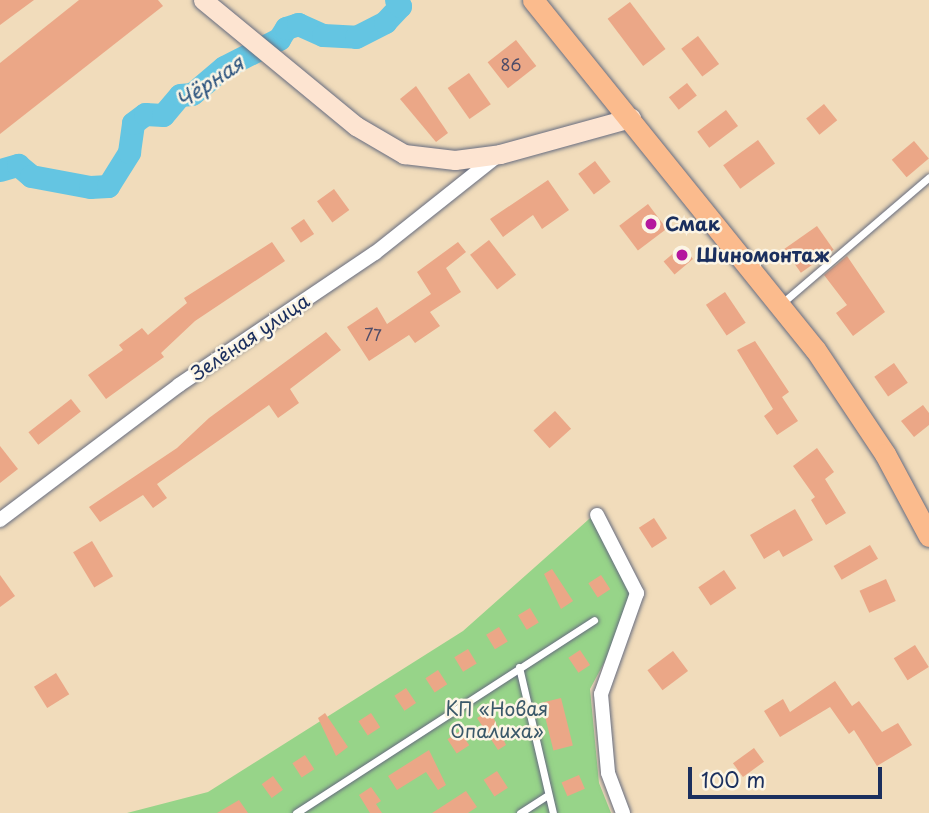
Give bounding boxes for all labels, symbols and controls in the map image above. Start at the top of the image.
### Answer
water label: Чёрная [170,49,248,113]
house number: 86 [501,54,521,74]
place label: Смак [665,213,720,235]
marker: Смак [643,216,659,232]
place label: Шиномонтаж [696,244,829,266]
marker: Шиномонтаж [674,247,690,263]
street label: Зелёная улица [186,289,314,385]
house number: 77 [364,324,382,344]
park label: КП «Новая Опалиха» [446,698,548,742]
scale bar [691,754,885,798]
text: 100 m [701,763,765,795]

